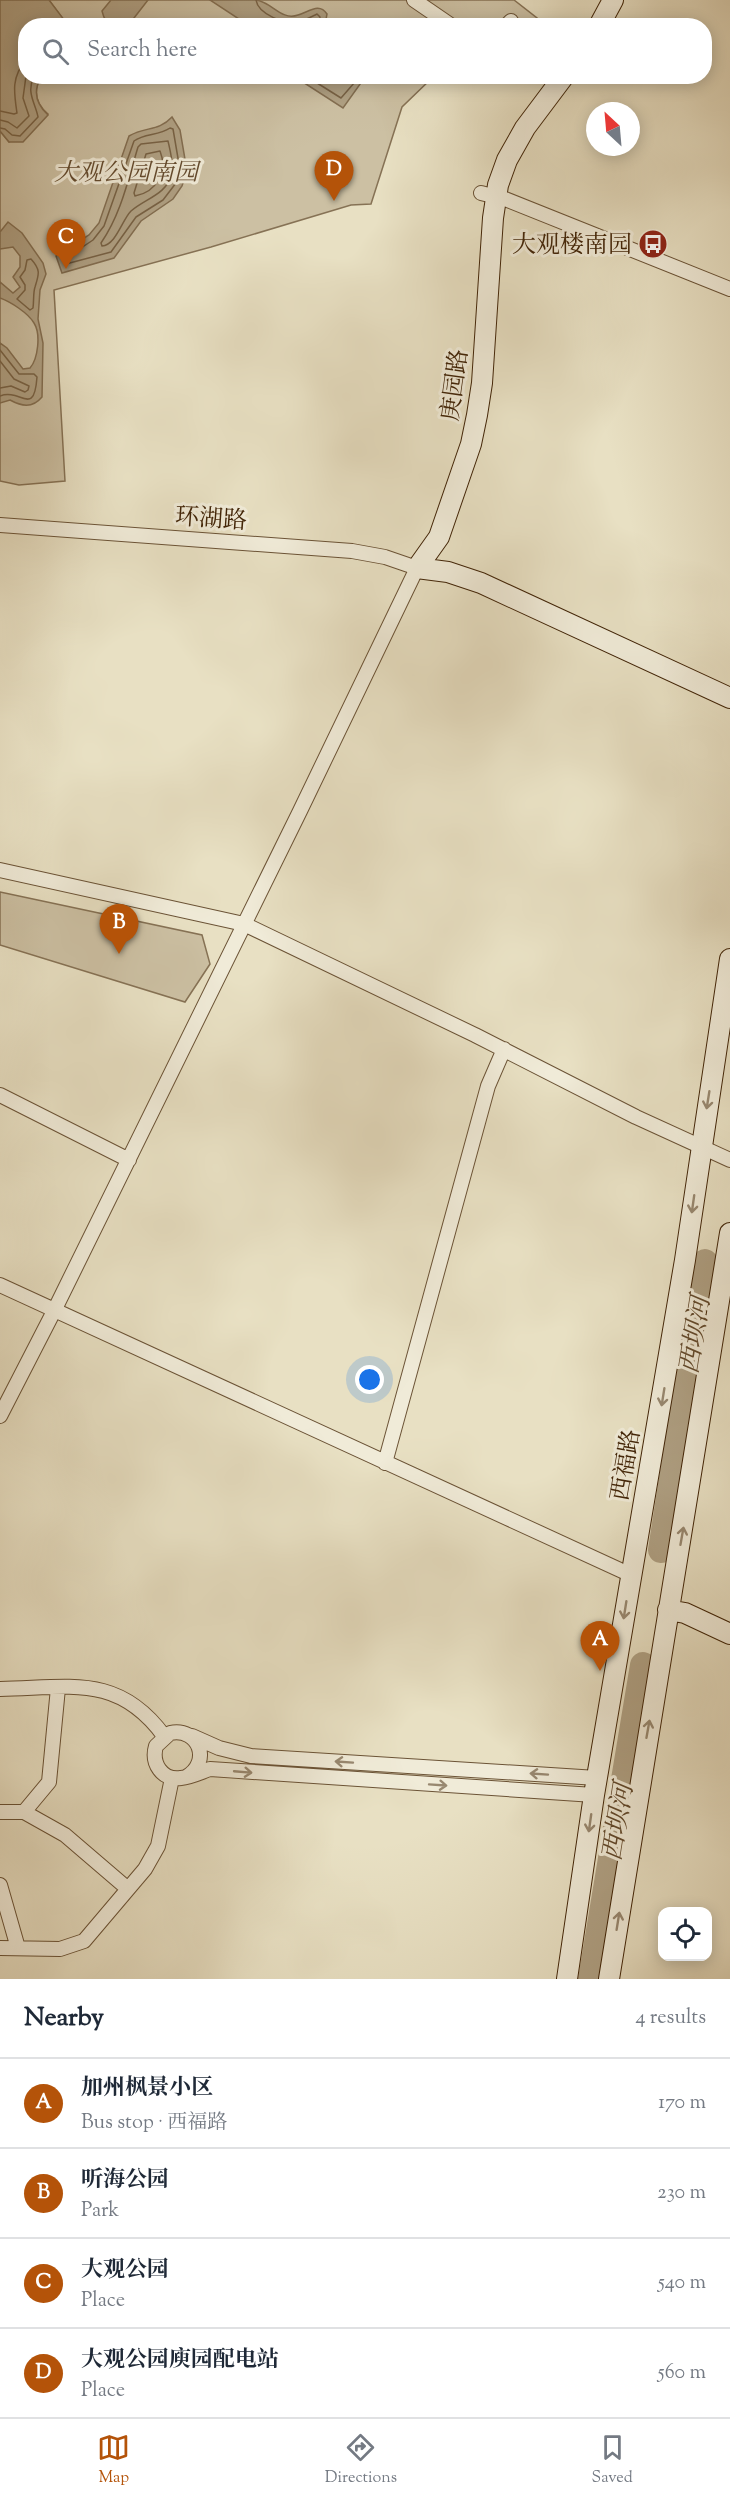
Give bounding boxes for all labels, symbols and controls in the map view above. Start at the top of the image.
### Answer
search box [18,18,712,84]
icon: search [39,35,72,68]
text: Search here [87,35,197,67]
north arrow [586,102,640,156]
pin: D [314,152,354,201]
park label: 大观公园南园 [54,157,202,191]
pin: C [46,220,86,269]
bus stop icon: 大观楼南园 [637,228,669,260]
place label: 大观楼南园 [512,229,632,263]
street label: 庚园路 [434,347,478,423]
street label: 环湖路 [174,501,248,539]
pin: B [100,904,138,954]
one-way arrow [703,1090,714,1110]
one-way arrow [688,1194,699,1214]
water label: 西坝河 [672,1290,721,1377]
your location [355,1365,384,1394]
one-way arrow [657,1386,668,1406]
street label: 西福路 [604,1427,650,1504]
one-way arrow [676,1527,687,1547]
one-way arrow [619,1599,630,1619]
pin: A [580,1622,620,1671]
one-way arrow [643,1719,654,1739]
one-way arrow [335,1756,355,1767]
one-way arrow [233,1767,253,1778]
one-way arrow [529,1769,549,1780]
water label: 西坝河 [595,1777,644,1864]
one-way arrow [428,1780,447,1791]
one-way arrow [584,1812,595,1832]
map controls [658,1907,712,1961]
button: locate [658,1907,712,1961]
one-way arrow [613,1912,624,1932]
text: Nearby [24,2000,104,2037]
text: 4 results [635,2004,706,2033]
text: 加州枫景小区 [81,2073,213,2105]
text: A [35,2089,52,2118]
text: 170 m [658,2089,706,2118]
text: Bus stop · 西福路 [81,2109,227,2138]
text: 听海公园 [81,2165,169,2197]
text: B [37,2179,50,2208]
text: 230 m [657,2179,706,2208]
text: Park [81,2197,119,2226]
text: 大观公园 [81,2255,169,2287]
text: C [35,2269,52,2298]
text: 540 m [658,2269,706,2298]
text: Place [81,2287,125,2316]
text: 大观公园庾园配电站 [81,2345,279,2377]
text: D [36,2359,51,2388]
text: 560 m [658,2359,706,2388]
text: Place [81,2377,125,2406]
tab: Map [97,2431,130,2490]
tab: Directions [325,2431,397,2490]
tab: Saved [592,2431,633,2490]

